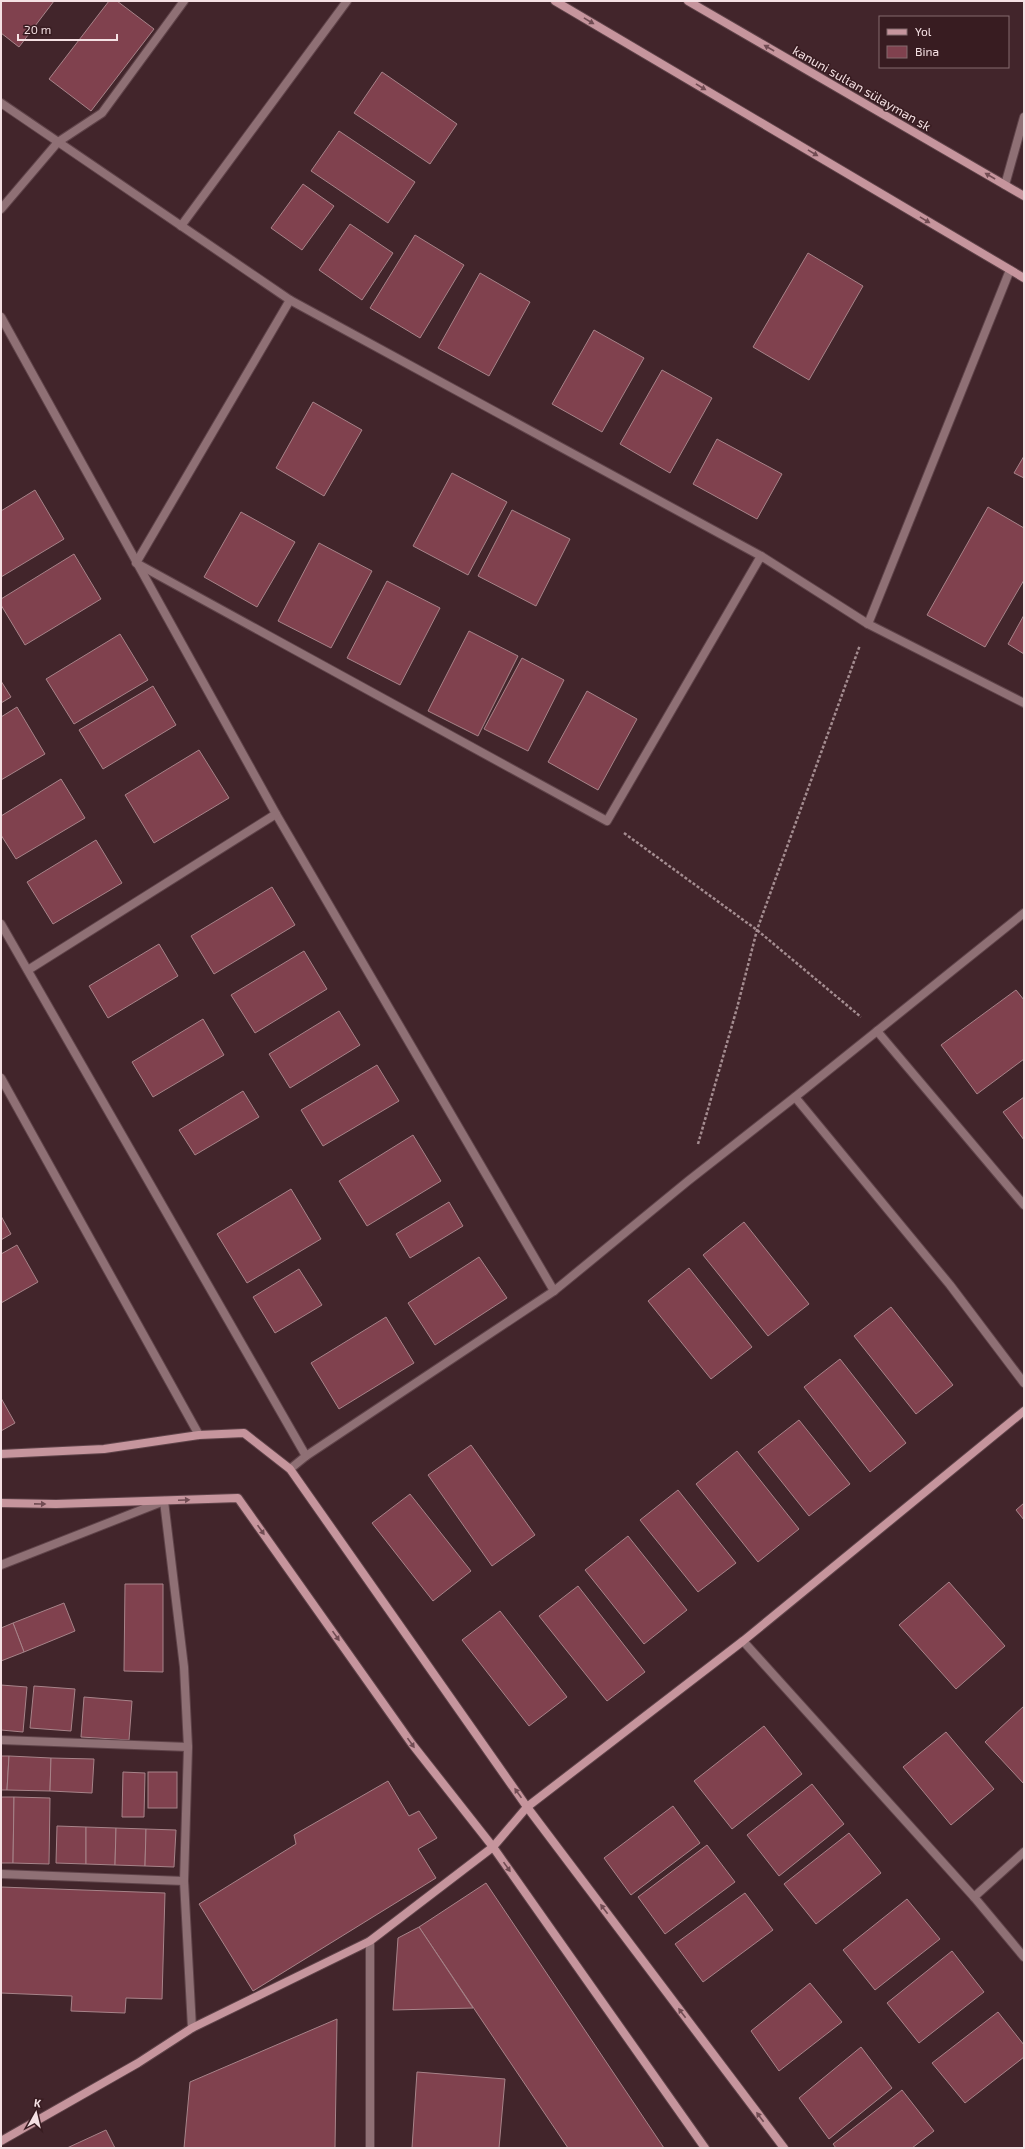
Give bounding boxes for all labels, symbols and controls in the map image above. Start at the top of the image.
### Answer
scale bar [18,16,117,42]
legend [879,16,1009,68]
one-way arrow [583,17,595,24]
text: 20 m [24,22,51,36]
text: Yol [915,24,932,38]
street label: kanuni sultan sülayman sk [790,42,934,134]
one-way arrow [763,44,775,51]
text: Bina [915,44,939,58]
one-way arrow [695,84,707,91]
one-way arrow [807,150,819,157]
one-way arrow [984,173,996,180]
one-way arrow [919,216,931,223]
one-way arrow [178,1497,191,1503]
one-way arrow [34,1500,46,1507]
one-way arrow [257,1525,265,1535]
one-way arrow [332,1631,340,1642]
one-way arrow [406,1737,415,1748]
one-way arrow [514,1788,522,1799]
one-way arrow [503,1862,512,1873]
one-way arrow [600,1904,608,1914]
one-way arrow [678,2007,686,2018]
north arrow [16,2093,56,2133]
text: K [33,2096,42,2110]
one-way arrow [756,2111,764,2122]

